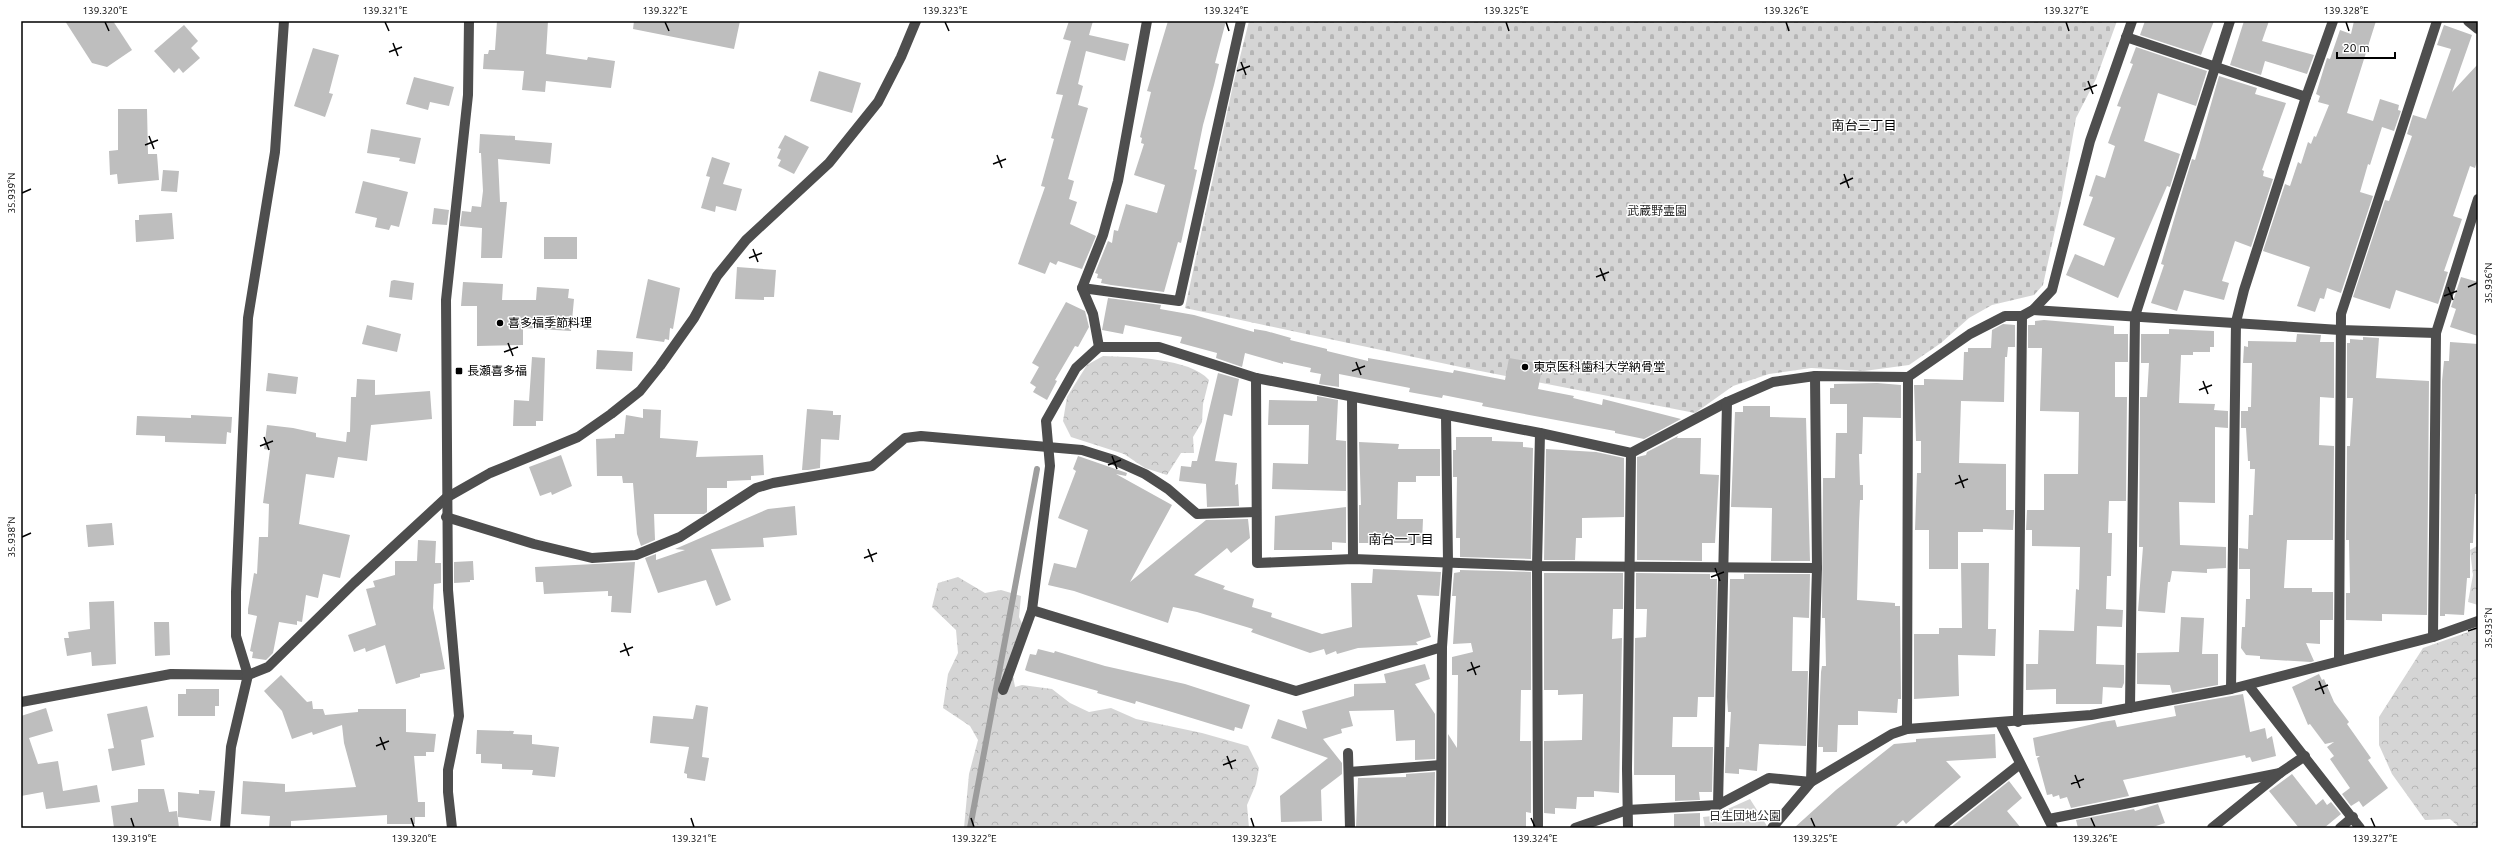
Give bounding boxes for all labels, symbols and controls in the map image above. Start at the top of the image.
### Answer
text: 139.320°E [82,5,128,16]
text: 139.321°E [362,5,408,16]
text: 139.322°E [642,5,688,16]
text: 139.323°E [922,5,968,16]
text: 139.324°E [1203,5,1249,16]
text: 139.325°E [1483,5,1529,16]
text: 139.326°E [1763,5,1809,16]
text: 139.327°E [2043,5,2089,16]
text: 139.328°E [2323,5,2369,16]
scale bar [2337,34,2395,60]
text: 20 m [2343,41,2370,54]
district label: 南台三丁目 [1831,118,1897,132]
text: 35.939°N [6,172,17,214]
park label: 武蔵野霊園 [1627,204,1687,217]
text: 35.936°N [2483,262,2494,304]
place label: 喜多福季節料理 [508,316,592,329]
marker: 喜多福季節料理 [495,318,505,328]
place label: 東京医科歯科大学納骨堂 [1533,360,1665,373]
marker: 東京医科歯科大学納骨堂 [1520,362,1530,372]
place label: 長瀬喜多福 [467,364,527,377]
marker: 長瀬喜多福 [454,366,464,376]
text: 35.938°N [6,516,17,558]
district label: 南台一丁目 [1368,532,1434,546]
text: 35.935°N [2483,607,2494,649]
park label: 日生団地公園 [1709,809,1781,822]
text: 139.319°E [111,833,157,844]
text: 139.320°E [391,833,437,844]
text: 139.321°E [671,833,717,844]
text: 139.322°E [951,833,997,844]
text: 139.323°E [1231,833,1277,844]
text: 139.324°E [1512,833,1558,844]
text: 139.325°E [1792,833,1838,844]
text: 139.326°E [2072,833,2118,844]
text: 139.327°E [2352,833,2398,844]

